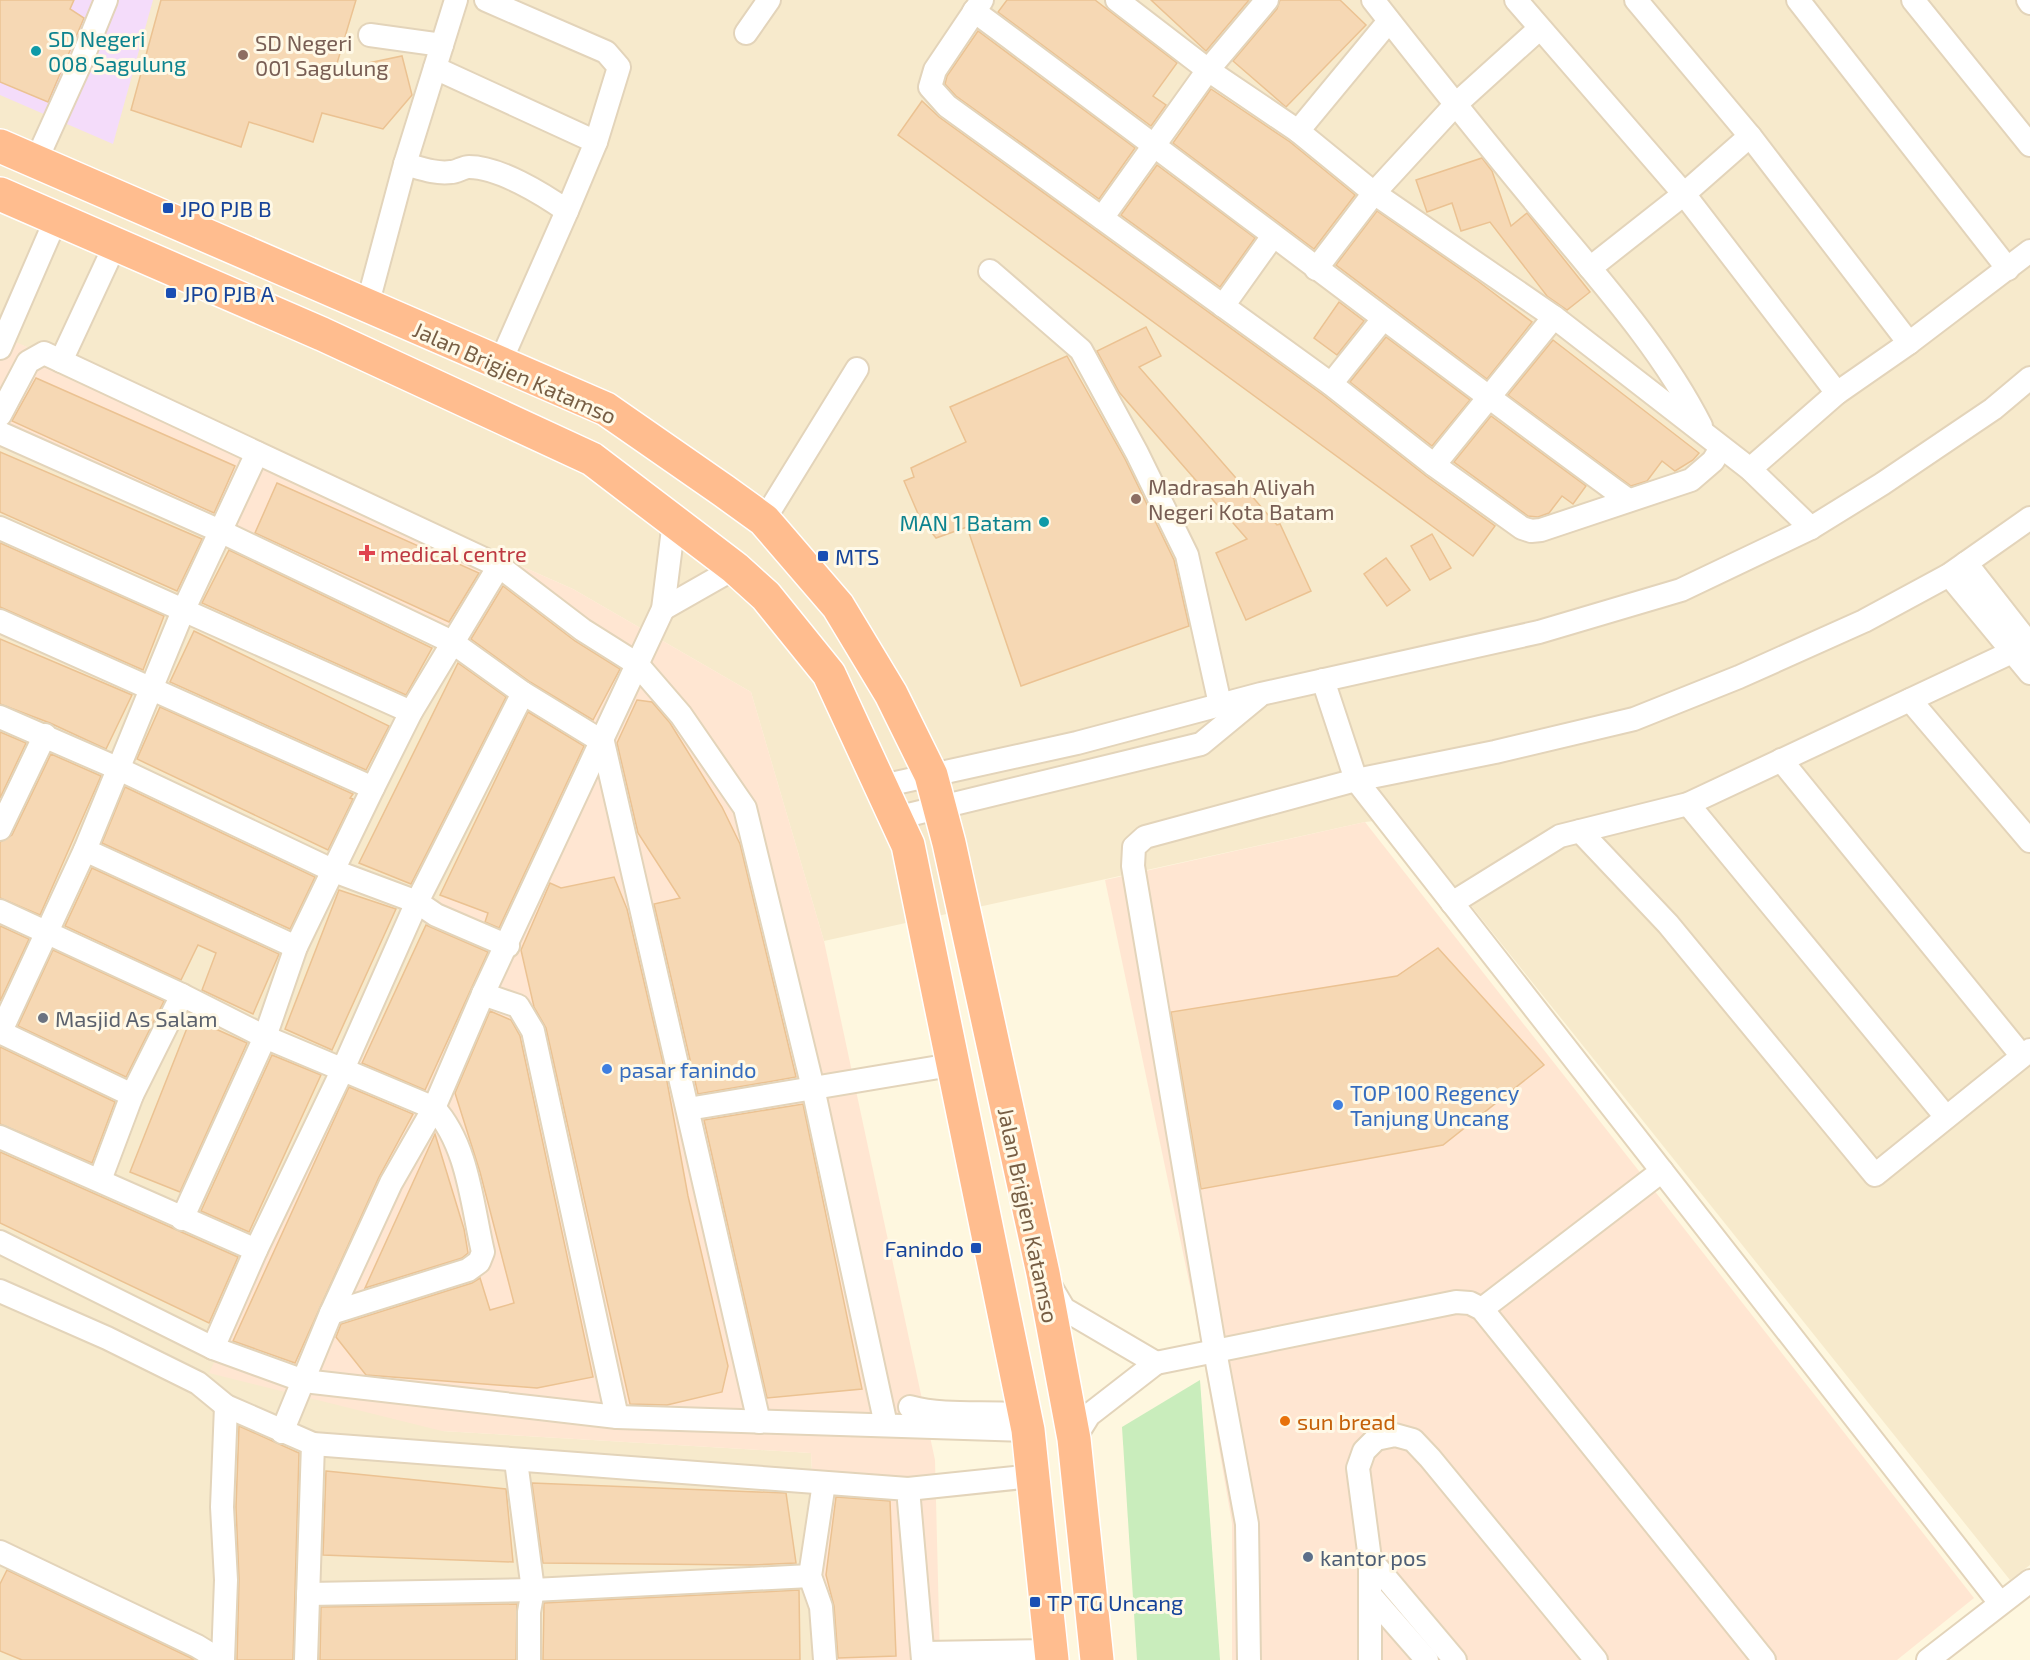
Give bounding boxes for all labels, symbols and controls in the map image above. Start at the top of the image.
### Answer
place label: SD Negeri 008 Sagulung [48,25,186,76]
place label: SD Negeri 001 Sagulung [255,29,389,80]
marker: SD Negeri 008 Sagulung [29,44,43,58]
marker: SD Negeri 001 Sagulung [236,48,250,62]
place label: JPO PJB B [180,195,272,221]
marker: JPO PJB B [161,201,175,215]
place label: JPO PJB A [183,280,275,306]
marker: JPO PJB A [164,286,178,300]
street label: Jalan Brigjen Katamso [409,315,621,429]
place label: Madrasah Aliyah Negeri Kota Batam [1148,473,1335,524]
marker: Madrasah Aliyah Negeri Kota Batam [1129,492,1143,506]
place label: MAN 1 Batam [899,509,1032,535]
marker: MAN 1 Batam [1037,515,1051,529]
place label: medical centre [380,540,527,566]
place label: MTS [835,543,879,569]
marker: medical centre [358,544,376,562]
marker: MTS [816,549,830,563]
place label: Masjid As Salam [55,1005,218,1032]
marker: Masjid As Salam [36,1011,50,1025]
place label: pasar fanindo [619,1056,757,1082]
marker: pasar fanindo [600,1062,614,1076]
place label: TOP 100 Regency Tanjung Uncang [1350,1079,1520,1131]
marker: TOP 100 Regency Tanjung Uncang [1331,1098,1345,1112]
street label: Jalan Brigjen Katamso [992,1105,1065,1325]
place label: Fanindo [884,1235,964,1261]
marker: Fanindo [969,1241,983,1255]
place label: sun bread [1297,1408,1396,1434]
marker: sun bread [1278,1414,1292,1428]
place label: kantor pos [1320,1544,1427,1570]
marker: kantor pos [1301,1550,1315,1564]
place label: TP TG Uncang [1047,1589,1183,1615]
marker: TP TG Uncang [1028,1595,1042,1609]

